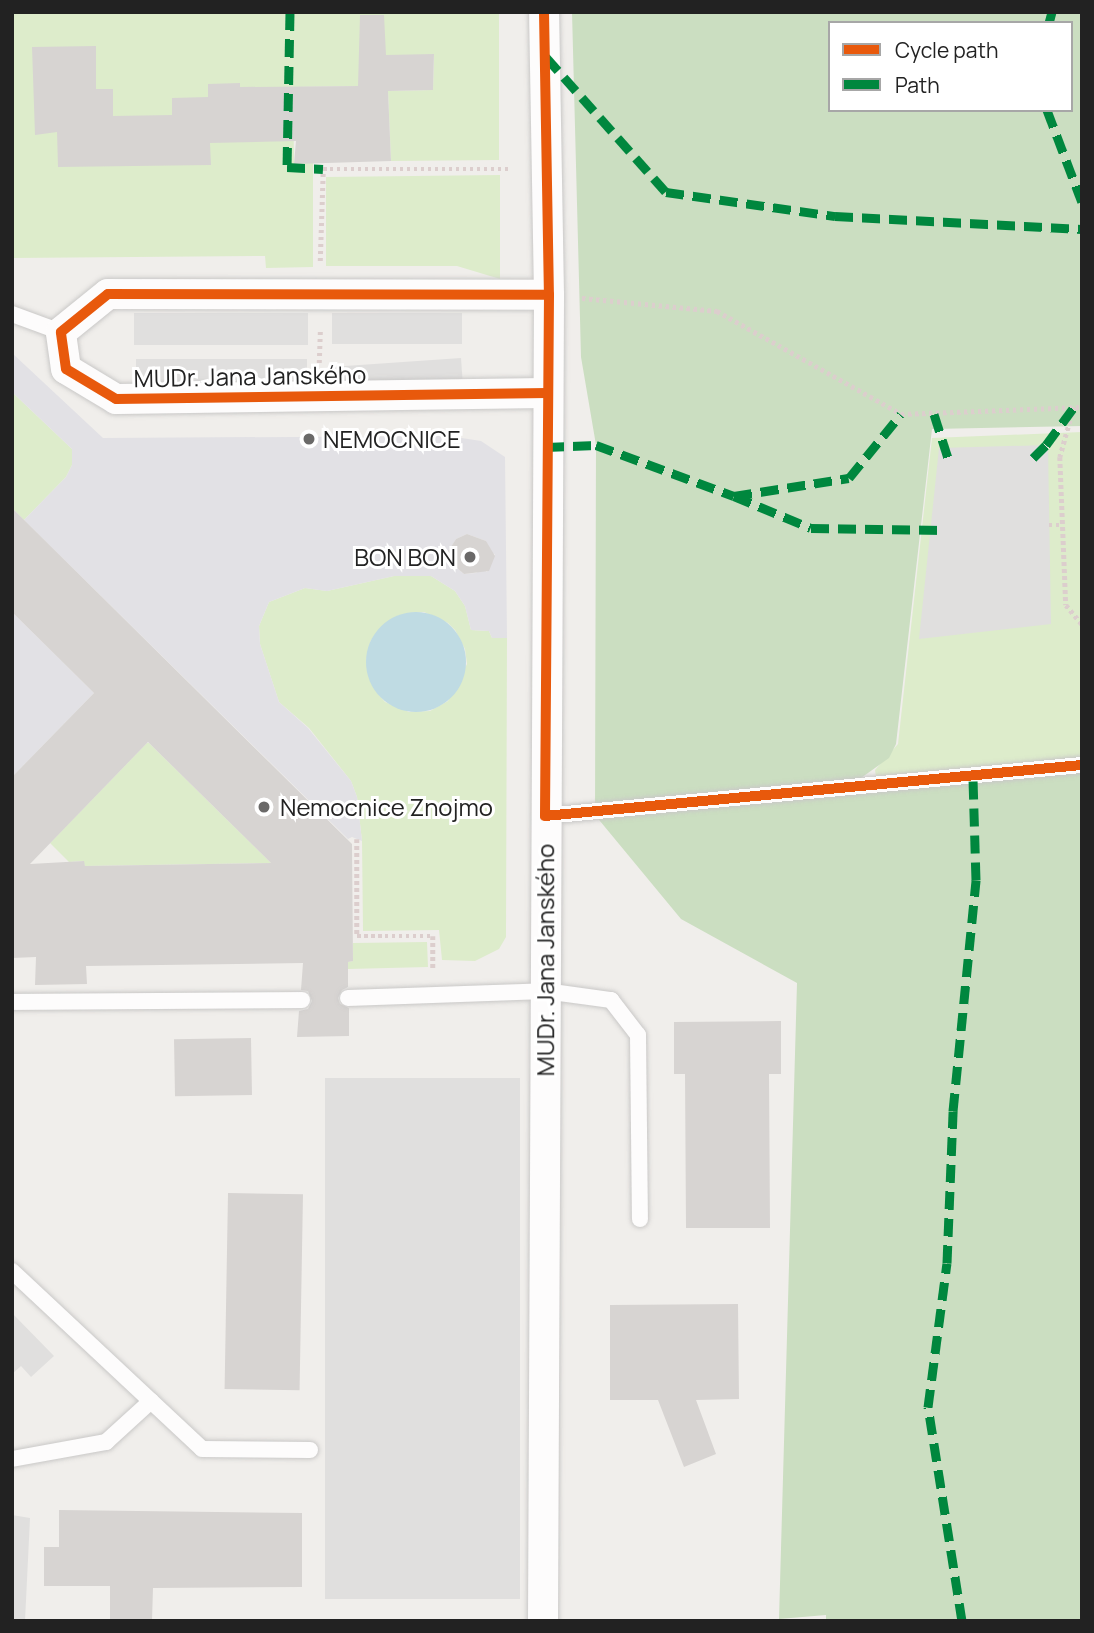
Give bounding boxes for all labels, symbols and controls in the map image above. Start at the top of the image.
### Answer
legend [828,21,1073,112]
text: Cycle path [895,36,998,64]
text: Path [895,71,940,99]
street label: MUDr. Jana Janského [133,360,367,392]
place label: NEMOCNICE [323,425,461,453]
marker: NEMOCNICE [301,431,317,447]
place label: BON BON [354,543,456,571]
marker: BON BON [462,549,478,565]
place label: Nemocnice Znojmo [280,793,493,821]
marker: Nemocnice Znojmo [254,797,274,817]
street label: MUDr. Jana Janského [531,844,559,1076]

